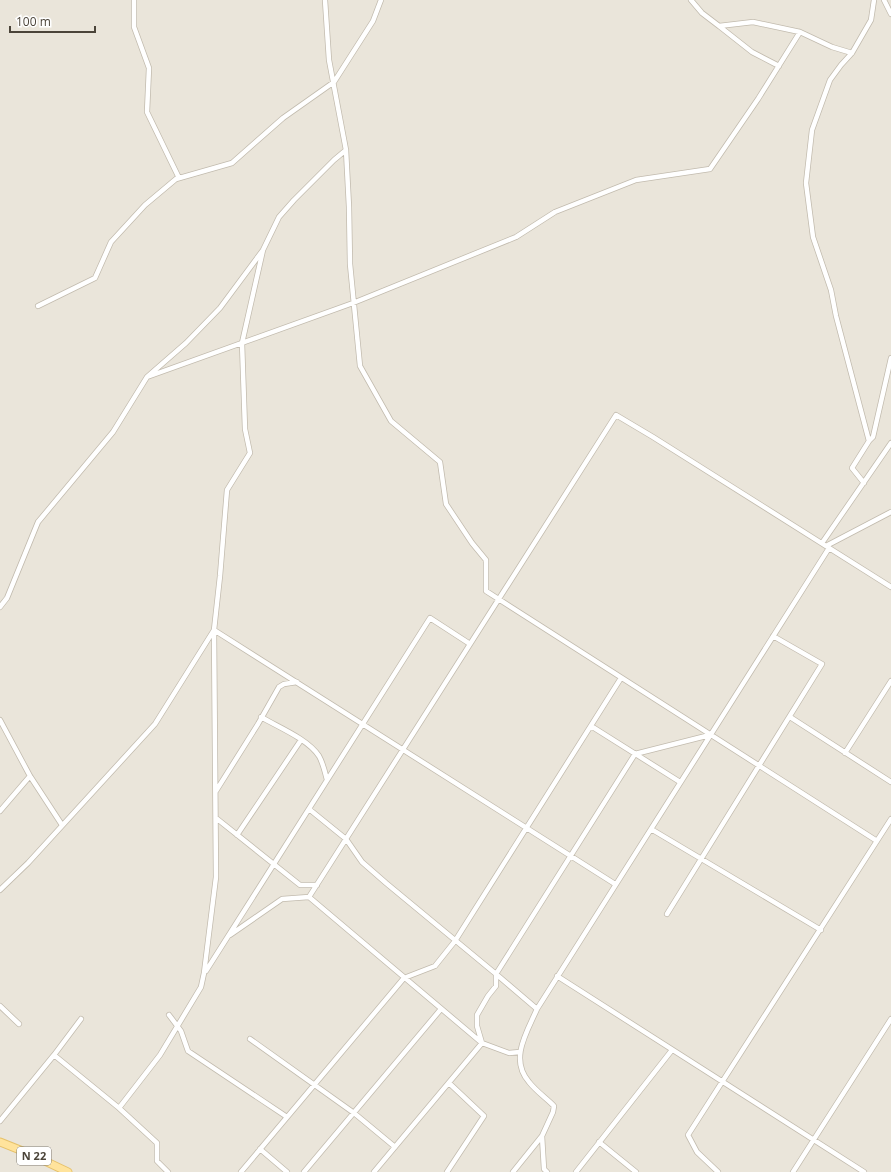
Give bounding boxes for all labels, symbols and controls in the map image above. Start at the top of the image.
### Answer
scale bar [10,8,95,34]
text: 100 m [16,13,51,30]
road number: N 22 [17,1147,51,1165]

